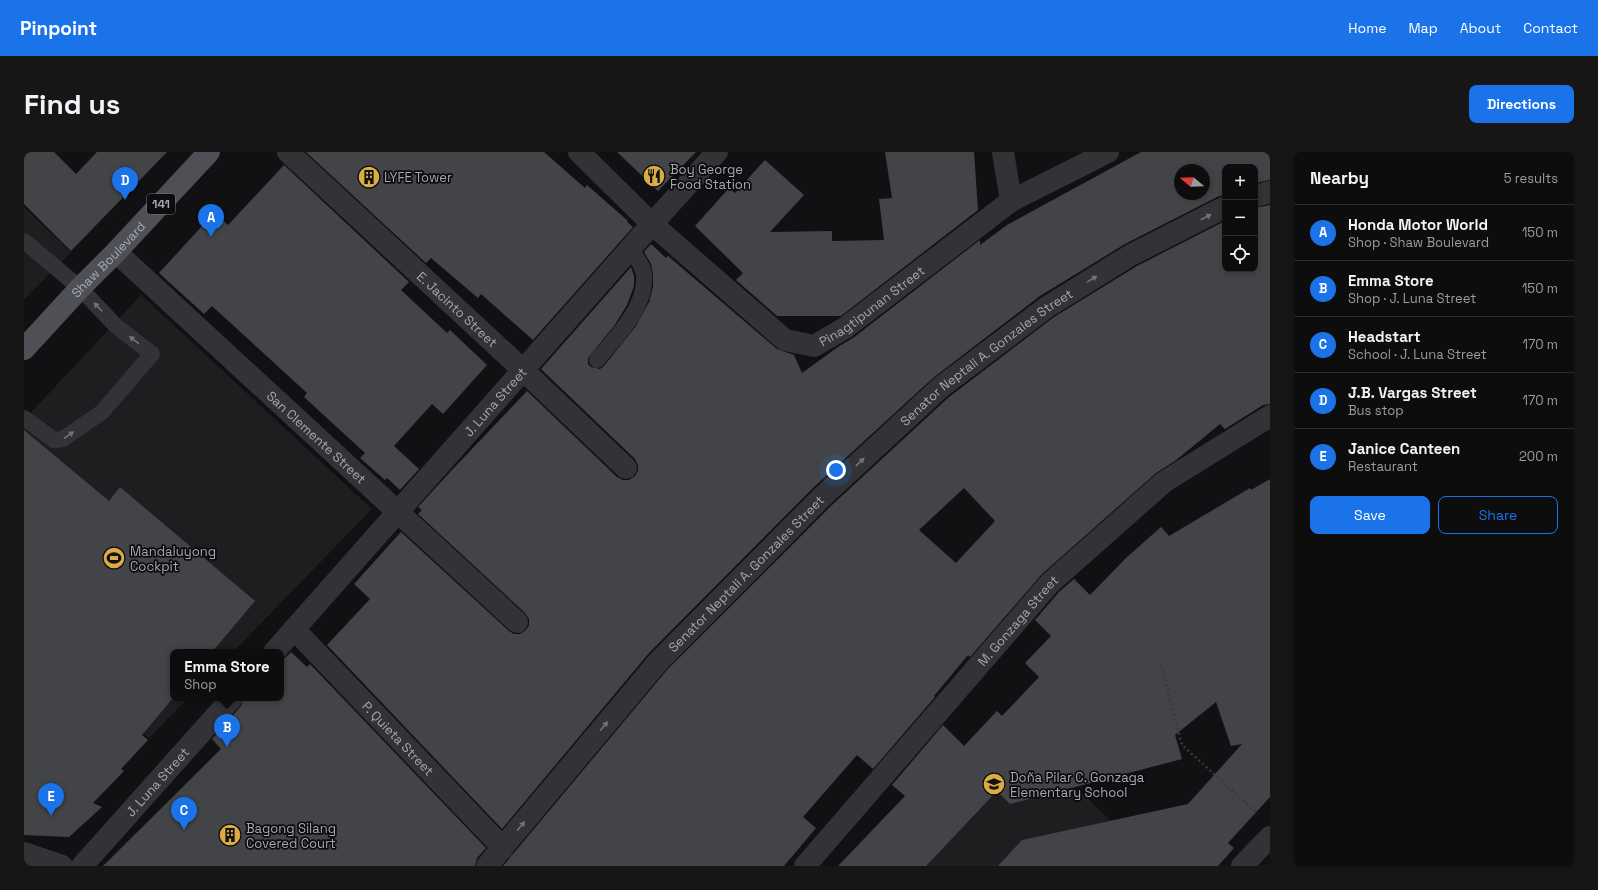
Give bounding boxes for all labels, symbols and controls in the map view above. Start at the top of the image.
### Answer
text: Pinpoint [20,16,97,41]
text: Home [1348,19,1386,37]
text: Map [1408,19,1438,37]
text: About [1460,19,1501,37]
text: Contact [1523,19,1578,37]
button: Directions [1469,85,1574,123]
text: Find us [24,86,121,122]
place label: Boy George Food Station [670,161,751,193]
restaurant icon: Boy George Food Station [641,163,667,189]
building icon: LYFE Tower [356,164,382,190]
north arrow [1174,164,1210,200]
map controls [1222,164,1258,272]
button: + [1222,164,1258,200]
pin: D [112,167,138,200]
text: Nearby [1310,167,1369,189]
place label: LYFE Tower [384,169,452,186]
text: 5 results [1504,170,1558,187]
road number: 141 [147,194,175,214]
button: − [1222,200,1258,236]
pin: A [198,204,224,237]
one-way arrow [1200,213,1211,220]
text: Honda Motor World [1348,215,1488,234]
street label: Shaw Boulevard [68,218,149,301]
text: A [1319,224,1327,241]
text: 150 m [1522,224,1558,241]
text: Shop · Shaw Boulevard [1348,234,1489,251]
button: locate [1222,236,1258,272]
street label: Pinagtipunan Street [816,262,928,350]
street label: E. Jacinto Street [413,268,501,351]
text: Emma Store [1348,271,1434,290]
one-way arrow [1086,276,1098,283]
text: B [1319,280,1327,297]
text: 150 m [1522,280,1558,297]
street label: Senator Neptali A. Gonzales Street [897,285,1076,430]
text: Shop · J. Luna Street [1348,290,1476,307]
one-way arrow [93,302,103,312]
text: Headstart [1348,327,1421,346]
one-way arrow [129,336,139,344]
text: C [1319,336,1327,353]
text: 170 m [1522,336,1558,353]
text: School · J. Luna Street [1348,346,1487,363]
street label: J. Luna Street [460,364,531,440]
text: J.B. Vargas Street [1348,383,1477,402]
street label: San Clemente Street [263,387,370,488]
text: D [1319,392,1327,409]
text: 170 m [1522,392,1558,409]
text: Bus stop [1348,402,1404,419]
one-way arrow [63,431,74,439]
text: Janice Canteen [1348,439,1460,458]
text: E [1319,448,1327,465]
text: 200 m [1519,448,1558,465]
one-way arrow [855,457,865,466]
text: Restaurant [1348,458,1418,475]
your location [826,460,846,480]
street label: Senator Neptali A. Gonzales Street [665,492,828,656]
button: Save [1310,496,1430,534]
button: Share [1438,496,1558,534]
place label: Mandaluyong Cockpit [130,543,216,575]
sports icon: Mandaluyong Cockpit [101,545,127,571]
street label: M. Gonzaga Street [974,572,1062,670]
popup [170,649,284,701]
text: Emma Store [184,657,270,676]
text: Shop [184,676,217,693]
street label: P. Quieta Street [358,698,437,779]
pin: B [214,714,240,747]
one-way arrow [600,721,609,731]
street label: J. Luna Street [122,744,193,820]
place label: Doña Pilar C. Gonzaga Elementary School [1010,769,1145,801]
school or university icon: Doña Pilar C. Gonzaga Elementary School [981,771,1007,797]
pin: E [38,783,64,816]
pin: C [171,797,197,830]
place label: Bagong Silang Covered Court [246,820,336,852]
one-way arrow [517,820,526,831]
building icon: Bagong Silang Covered Court [217,822,243,848]

